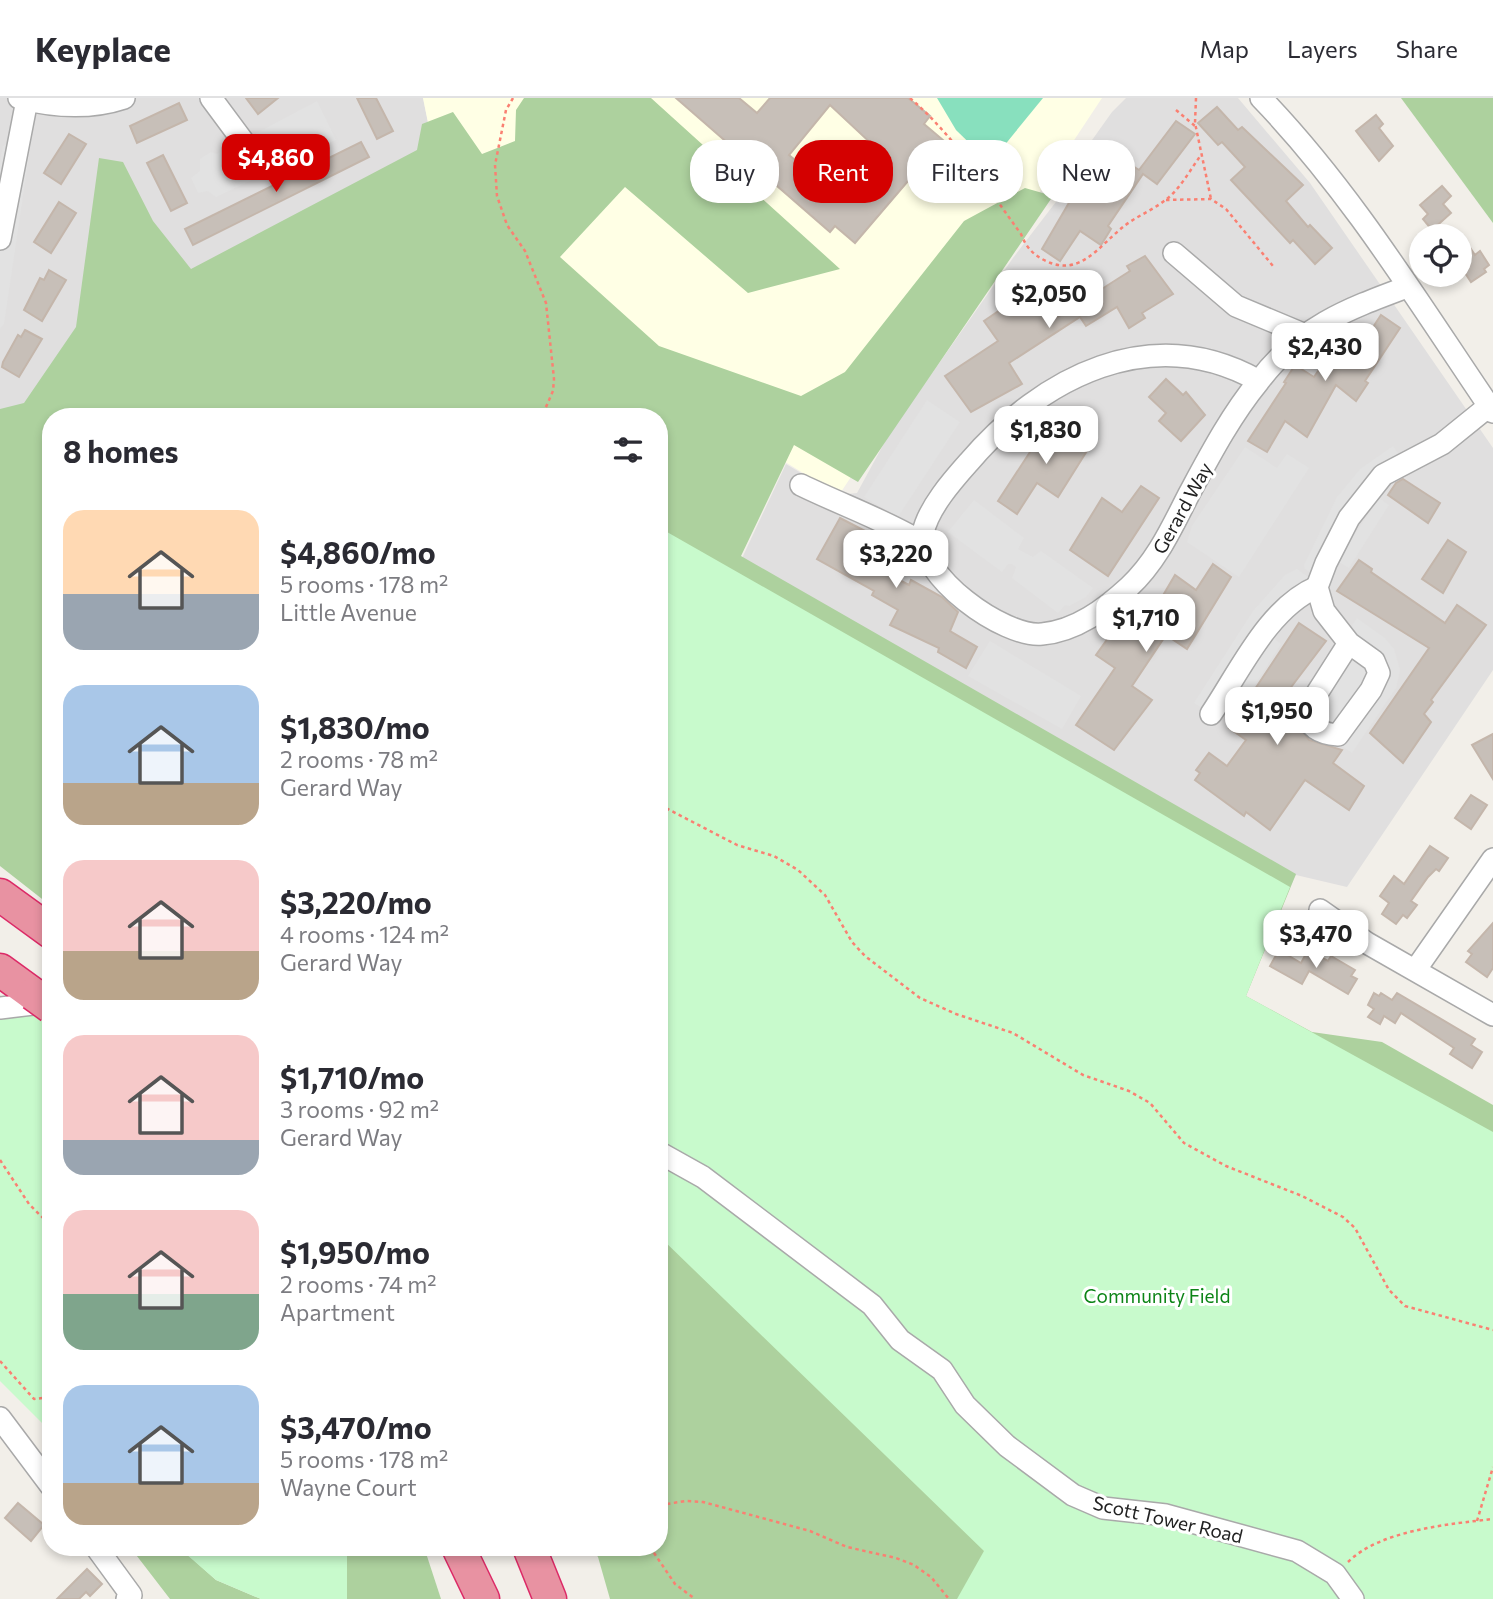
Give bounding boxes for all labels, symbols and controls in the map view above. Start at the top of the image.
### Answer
text: Keyplace [35,28,171,69]
text: Map [1200,34,1249,63]
text: Layers [1287,34,1358,63]
text: Share [1396,34,1458,63]
pin: $4,860 [219,134,333,194]
chip: Buy [690,140,779,203]
chip: Rent [793,140,893,203]
chip: Filters [907,140,1023,203]
chip: New [1037,140,1135,203]
text: $4,860 [238,143,314,171]
map controls [1409,224,1472,287]
button: locate [1409,224,1472,287]
pin: $2,050 [992,271,1106,330]
text: $2,050 [1011,279,1087,307]
pin: $2,430 [1268,324,1382,383]
text: $2,430 [1288,332,1362,360]
pin: $1,830 [989,406,1103,466]
text: $1,830 [1010,415,1082,443]
icon: filters [609,431,647,469]
text: 8 homes [63,432,179,469]
street label: Gerard Way [1147,458,1217,558]
pin: $3,220 [839,531,953,590]
text: $4,860/mo [280,533,436,570]
icon: home [119,538,203,622]
text: $3,220 [859,539,933,567]
text: 5 rooms · 178 m² [280,570,448,598]
pin: $1,710 [1089,594,1203,654]
text: Little Avenue [280,598,417,626]
text: $1,710 [1112,603,1180,631]
pin: $1,950 [1220,688,1334,747]
text: $1,950 [1241,696,1313,724]
text: $1,830/mo [280,708,430,745]
icon: home [119,713,203,797]
text: 2 rooms · 78 m² [280,745,438,773]
text: Gerard Way [280,773,402,801]
text: $3,220/mo [280,883,432,920]
icon: home [119,888,203,972]
pin: $3,470 [1259,910,1373,970]
text: $3,470 [1279,919,1353,947]
text: 4 rooms · 124 m² [280,920,449,948]
text: Gerard Way [280,948,402,976]
text: $1,710/mo [280,1058,424,1095]
icon: home [119,1063,203,1147]
text: 3 rooms · 92 m² [280,1095,439,1123]
text: Gerard Way [280,1123,402,1151]
text: $1,950/mo [280,1233,430,1270]
icon: home [119,1238,203,1322]
text: 2 rooms · 74 m² [280,1270,436,1298]
park label: Community Field [1084,1284,1230,1307]
text: Apartment [280,1298,395,1326]
text: $3,470/mo [280,1408,432,1445]
icon: home [119,1413,203,1497]
text: 5 rooms · 178 m² [280,1445,448,1473]
text: Wayne Court [280,1473,417,1501]
street label: Scott Tower Road [1091,1491,1245,1547]

